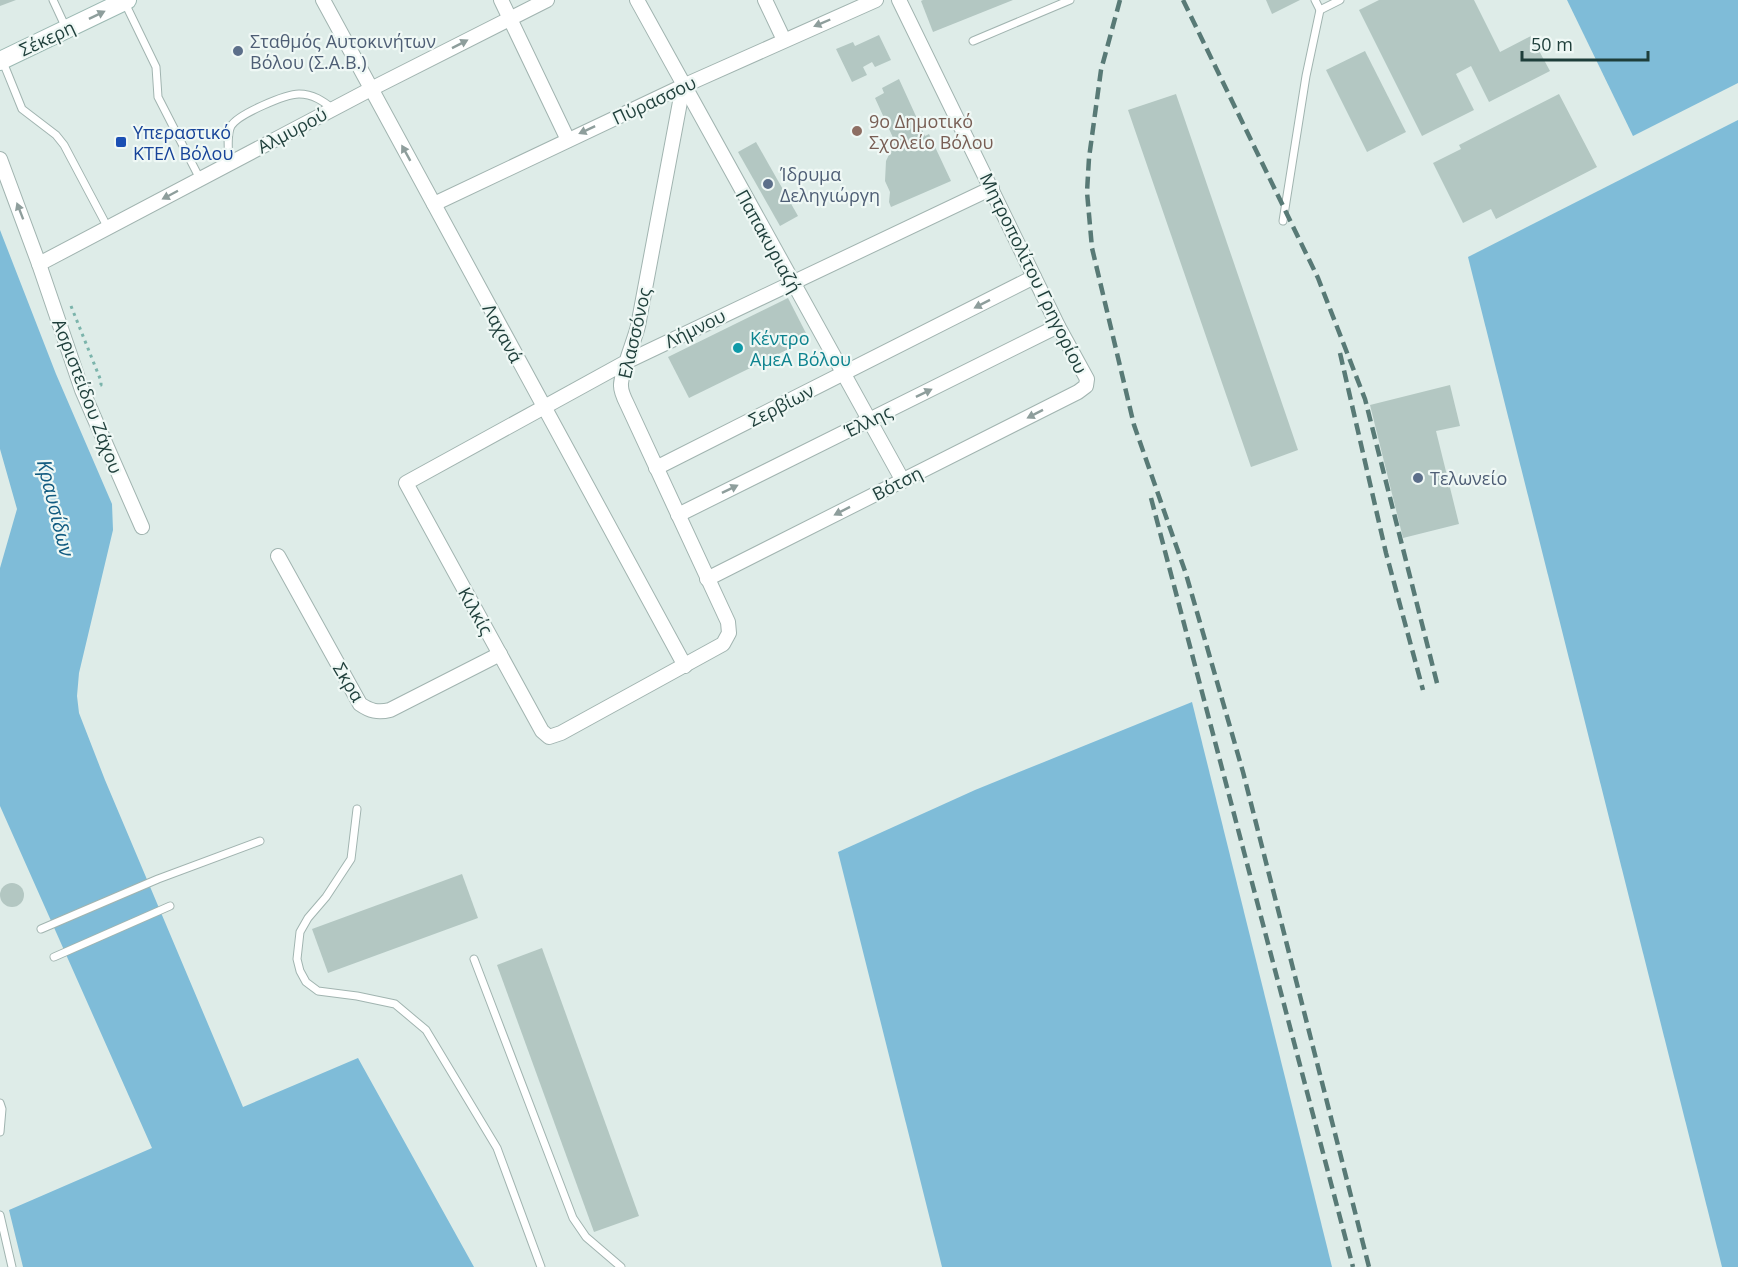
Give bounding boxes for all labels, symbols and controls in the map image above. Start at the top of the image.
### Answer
one-way arrow [88,10,105,19]
street label: Σέκερη [15,15,79,61]
one-way arrow [813,18,831,28]
scale bar [1522,24,1648,62]
place label: Σταθμός Αυτοκινήτων Βόλου (Σ.Α.Β.) [250,29,436,74]
text: 50 m [1531,32,1573,56]
one-way arrow [452,39,469,48]
marker: Σταθμός Αυτοκινήτων Βόλου (Σ.Α.Β.) [231,44,245,58]
street label: Πύρασσου [608,70,700,130]
street label: Αλμυρού [253,102,331,158]
place label: 9ο Δημοτικό Σχολείο Βόλου [869,109,994,154]
place label: Υπεραστικό ΚΤΕΛ Βόλου [133,120,233,165]
marker: 9ο Δημοτικό Σχολείο Βόλου [850,124,864,138]
one-way arrow [579,126,596,135]
marker: Υπεραστικό ΚΤΕΛ Βόλου [114,135,128,149]
one-way arrow [401,144,411,161]
place label: Ίδρυμα Δεληγιώργη [779,162,880,207]
street label: Μητροπολίτου Γρηγορίου [975,169,1093,377]
marker: Ίδρυμα Δεληγιώργη [761,177,775,191]
street label: Παπακυριαζή [731,185,807,297]
one-way arrow [162,190,179,199]
one-way arrow [14,202,24,220]
street label: Ελασσόνος [612,285,656,381]
one-way arrow [973,298,991,308]
street label: Λαχανά [478,299,528,367]
street label: Λήμνου [661,303,729,353]
street label: Ασριστείδου Ζάχου [47,315,129,477]
place label: Κέντρο ΑμεΑ Βόλου [750,326,851,371]
marker: Κέντρο ΑμεΑ Βόλου [731,341,745,355]
street label: Σερβίων [744,378,818,432]
one-way arrow [915,389,932,398]
street label: Έλλης [839,399,896,443]
one-way arrow [1027,409,1044,419]
water label: Κραυσίδων [31,457,81,560]
street label: Βότση [868,460,926,506]
place label: Τελωνείο [1430,466,1507,490]
marker: Τελωνείο [1411,471,1425,485]
one-way arrow [722,485,739,494]
one-way arrow [834,506,851,516]
street label: Κιλκίς [453,583,499,639]
street label: Σκρα [328,658,370,706]

